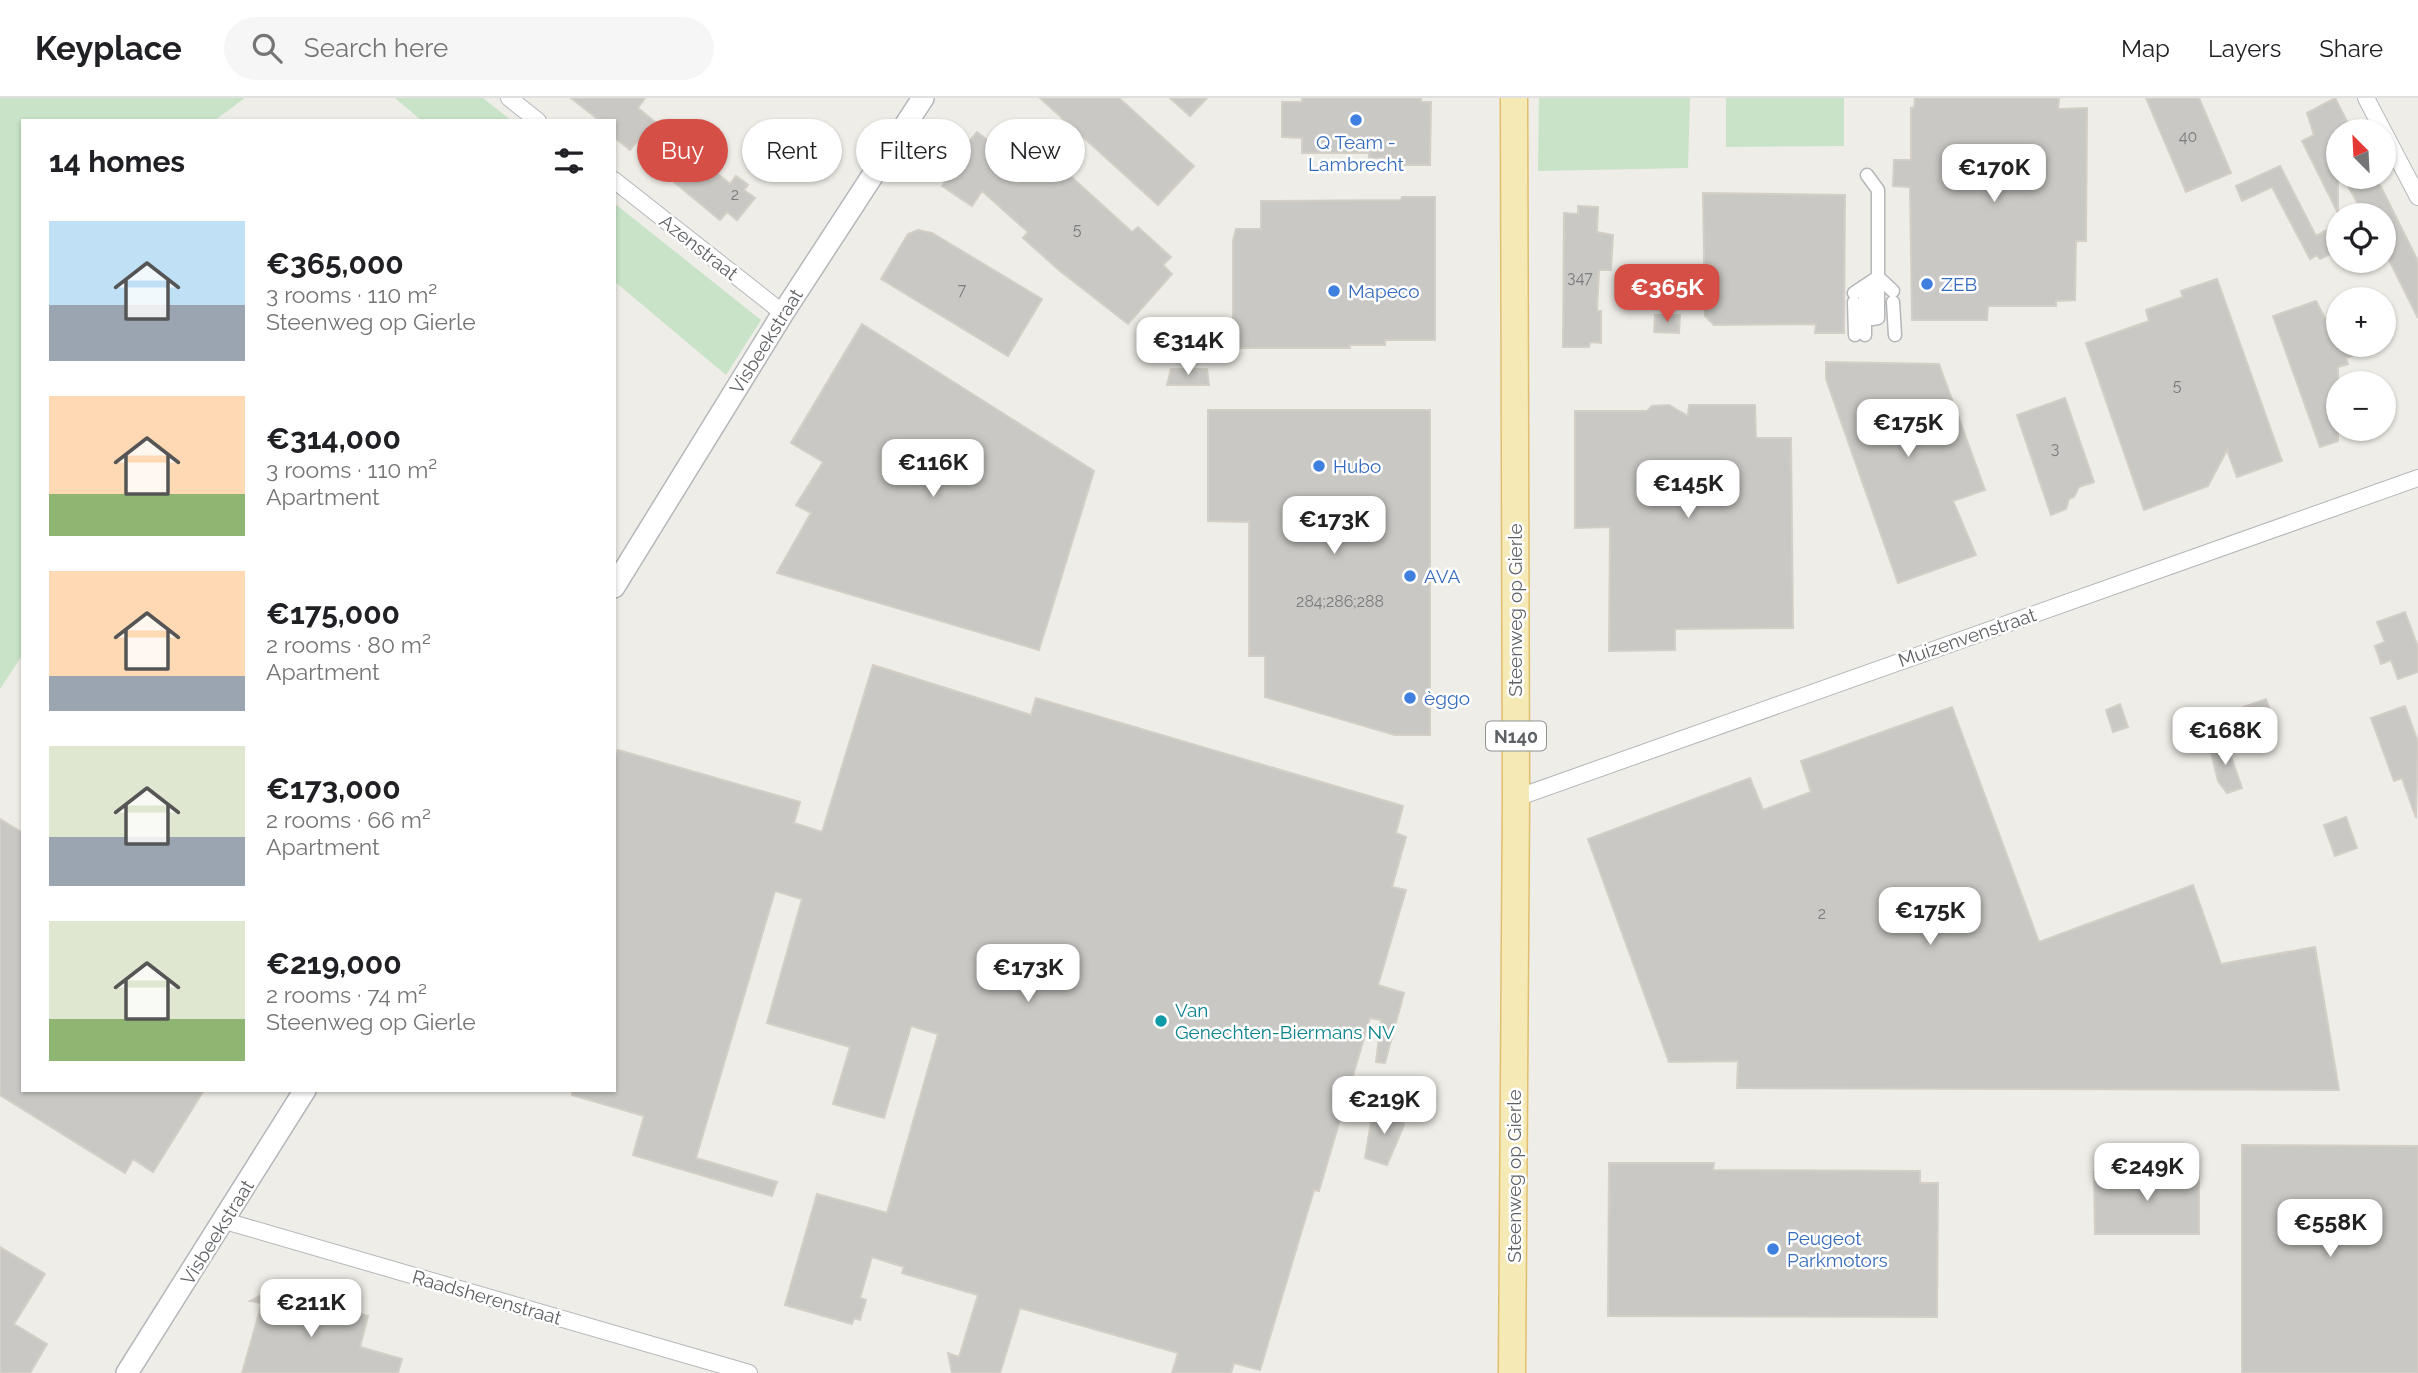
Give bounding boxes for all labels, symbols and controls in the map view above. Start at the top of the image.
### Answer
search box [224,17,714,80]
text: Keyplace [35,29,182,68]
icon: search [248,29,286,67]
text: Search here [304,33,448,63]
text: Map [2121,34,2170,63]
text: Layers [2208,34,2281,63]
text: Share [2319,34,2383,63]
marker: Q Team - Lambrecht [1348,112,1364,128]
chip: Buy [637,119,728,182]
chip: Rent [742,119,842,182]
chip: Filters [856,119,971,182]
chip: New [985,119,1085,182]
north arrow [2326,119,2396,189]
map controls [2326,119,2396,441]
house number: 40 [2179,127,2197,146]
place label: Q Team - Lambrecht [1308,131,1405,175]
icon: filters [550,142,588,180]
text: 14 homes [49,144,185,179]
pin: €170K [1945,144,2043,204]
text: €170K [1958,153,2030,180]
house number: 2 [731,185,739,204]
button: locate [2326,203,2396,273]
street label: Azenstraat [655,210,743,285]
house number: 5 [1073,220,1082,239]
text: €365,000 [266,246,404,281]
icon: home [105,249,189,333]
pin: €365K [1618,264,1716,324]
house number: 347 [1567,268,1593,287]
text: €365K [1630,273,1704,300]
place label: ZEB [1941,273,1977,295]
marker: ZEB [1919,276,1935,292]
house number: 7 [958,280,967,299]
place label: Mapeco [1348,280,1419,302]
text: 3 rooms · 110 m² [266,281,437,308]
marker: Mapeco [1326,283,1342,299]
street label: Visbeekstraat [725,284,807,397]
button: + [2326,287,2396,357]
text: Steenweg op Gierle [266,308,476,335]
pin: €314K [1139,317,1237,377]
text: €314K [1152,326,1224,353]
button: − [2326,371,2396,441]
house number: 5 [2173,376,2182,395]
pin: €175K [1859,400,1957,459]
text: €175K [1873,408,1943,435]
text: €314,000 [266,421,401,456]
icon: home [105,424,189,508]
house number: 3 [2051,439,2059,458]
pin: €116K [884,440,982,499]
text: €116K [898,448,968,475]
place label: Hubo [1333,455,1381,477]
text: 3 rooms · 110 m² [266,456,437,483]
marker: Hubo [1311,458,1327,474]
pin: €145K [1639,460,1737,520]
text: €145K [1653,469,1723,496]
text: Apartment [266,483,380,510]
pin: €173K [1285,496,1383,556]
text: €173K [1299,505,1369,532]
street label: Steenweg op Gierle [1504,523,1526,697]
place label: AVA [1424,565,1461,587]
marker: AVA [1402,568,1418,584]
house number: 284;286;288 [1296,592,1384,611]
text: €175,000 [266,596,400,631]
icon: home [105,599,189,683]
street label: Muizenvenstraat [1895,603,2039,671]
text: 2 rooms · 80 m² [266,631,431,658]
text: Apartment [266,658,380,685]
place label: èggo [1424,687,1470,709]
marker: èggo [1402,690,1418,706]
pin: €168K [2176,708,2274,767]
text: €168K [2189,716,2261,743]
road number: N140 [1486,722,1546,750]
text: €173,000 [266,771,401,806]
icon: home [105,774,189,858]
text: 2 rooms · 66 m² [266,806,431,833]
text: Apartment [266,833,380,860]
pin: €175K [1881,888,1979,947]
text: €175K [1895,896,1965,923]
house number: 2 [1818,904,1826,923]
pin: €173K [979,944,1077,1004]
text: €219,000 [266,946,402,981]
icon: home [105,949,189,1033]
text: €173K [993,953,1063,980]
text: 2 rooms · 74 m² [266,981,427,1008]
place label: Van Genechten-Biermans NV [1175,999,1395,1043]
text: Steenweg op Gierle [266,1008,476,1035]
marker: Van Genechten-Biermans NV [1153,1013,1169,1029]
pin: €219K [1335,1076,1433,1136]
text: €219K [1348,1085,1420,1112]
street label: Steenweg op Gierle [1503,1089,1525,1263]
pin: €249K [2098,1144,2196,1203]
text: €249K [2110,1152,2184,1179]
street label: Visbeekstraat [176,1175,258,1288]
pin: €558K [2281,1200,2379,1259]
text: €558K [2293,1208,2367,1235]
place label: Peugeot Parkmotors [1787,1227,1888,1271]
marker: Peugeot Parkmotors [1765,1241,1781,1257]
street label: Raadsherenstraat [410,1265,565,1329]
pin: €211K [262,1280,360,1339]
text: €211K [276,1288,346,1315]

